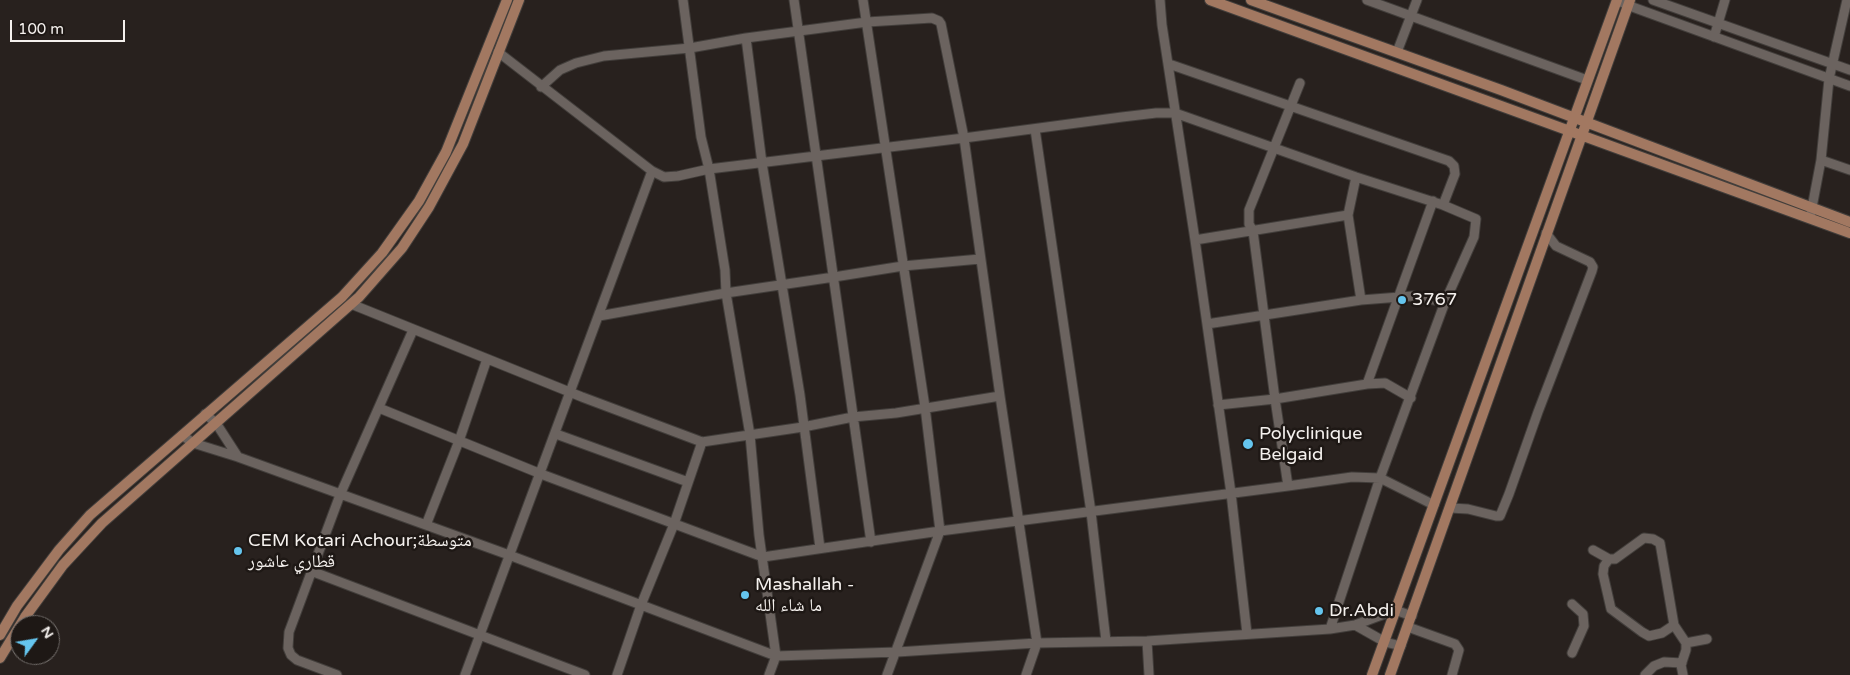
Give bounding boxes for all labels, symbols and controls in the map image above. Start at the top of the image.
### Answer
scale bar [12,10,128,42]
text: 100 m [18,20,64,38]
place label: 3767 [1412,289,1457,311]
marker: 3767 [1396,294,1408,306]
place label: Polyclinique Belgaid [1259,423,1362,466]
marker: Polyclinique Belgaid [1241,437,1255,451]
place label: CEM Kotari Achour;متوسطة قطاري عاشور [248,530,472,572]
marker: CEM Kotari Achour;متوسطة قطاري عاشور [232,545,244,557]
place label: Mashallah - ما شاء الله [755,574,854,616]
marker: Mashallah - ما شاء الله [739,589,751,601]
place label: Dr.Abdi [1329,600,1394,622]
marker: Dr.Abdi [1313,605,1325,617]
north arrow [10,615,60,665]
text: N [37,623,57,642]

